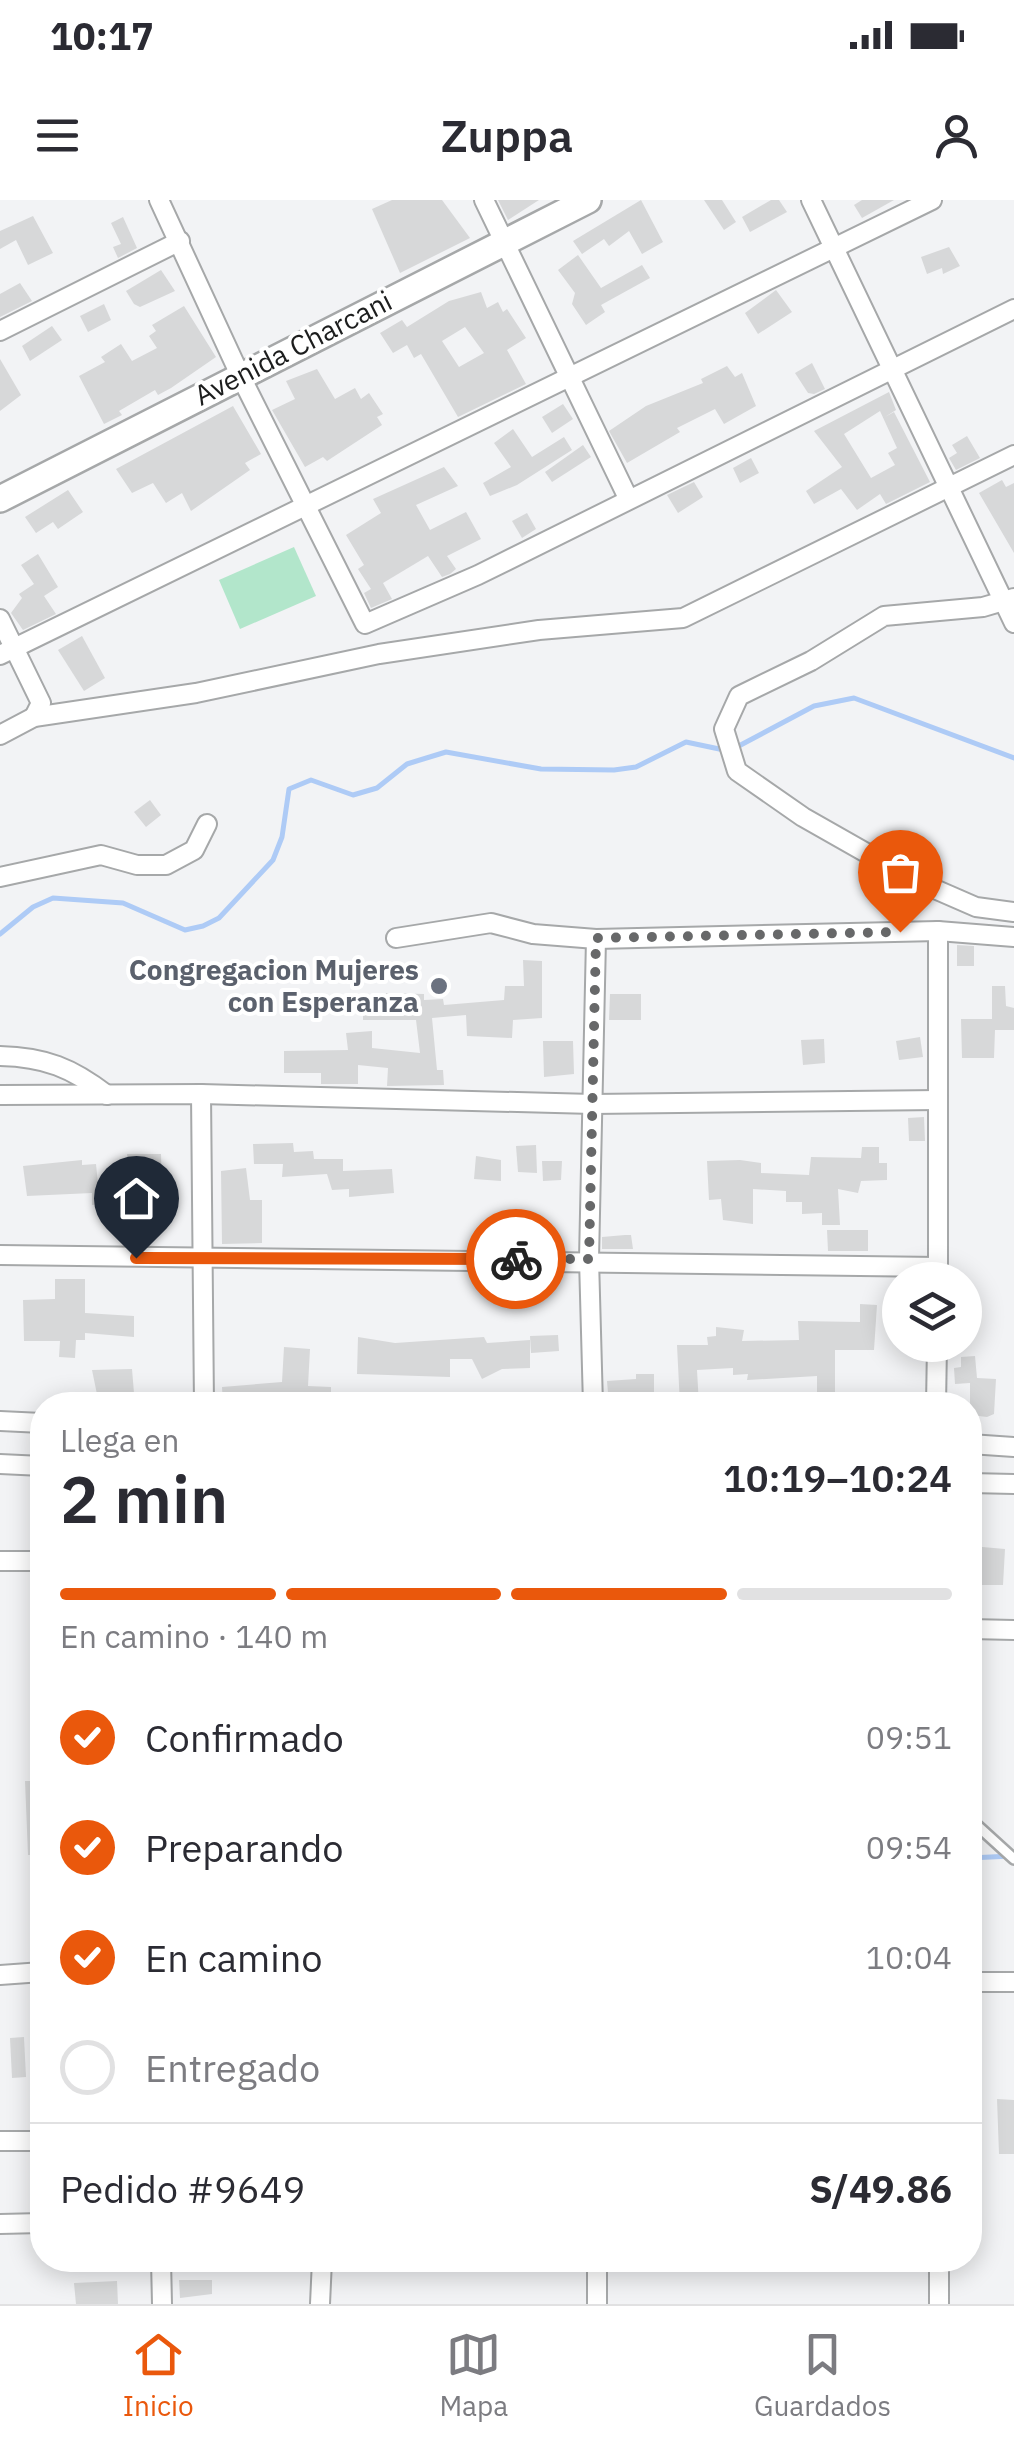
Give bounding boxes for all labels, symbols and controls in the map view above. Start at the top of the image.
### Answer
text: 10:17 [50,11,154,60]
text: Zuppa [441,106,573,164]
icon: menu [30,108,85,163]
icon: person [929,108,984,163]
street label: Avenida Charcani [188,282,398,413]
pin [858,830,943,933]
icon: bag [873,845,928,900]
place label: Congregacion Mujeres con Esperanza [129,951,419,1020]
marker: Congregacion Mujeres con Esperanza [428,975,450,997]
pin [94,1156,179,1259]
icon: home [109,1171,164,1226]
courier [466,1209,566,1309]
icon: bike [489,1232,544,1287]
map controls [882,1262,982,1362]
button: layers [882,1262,982,1362]
text: Llega en [60,1419,180,1461]
text: 10:19–10:24 [723,1453,952,1502]
text: 2 min [60,1456,228,1541]
text: En camino · 140 m [60,1615,328,1657]
icon: check [60,1710,115,1765]
text: Confirmado [145,1713,344,1762]
text: 09:51 [866,1716,952,1758]
icon: check [60,1820,115,1875]
text: Preparando [145,1823,344,1872]
text: 09:54 [866,1826,952,1868]
icon: check [60,1930,115,1985]
text: En camino [145,1933,323,1982]
text: 10:04 [866,1936,952,1978]
text: Entregado [145,2043,320,2092]
text: Pedido #9649 [60,2164,305,2213]
text: S/49.86 [809,2164,952,2213]
tab: Inicio [123,2327,194,2424]
tab: Mapa [439,2327,508,2424]
tab: Guardados [754,2327,891,2424]

